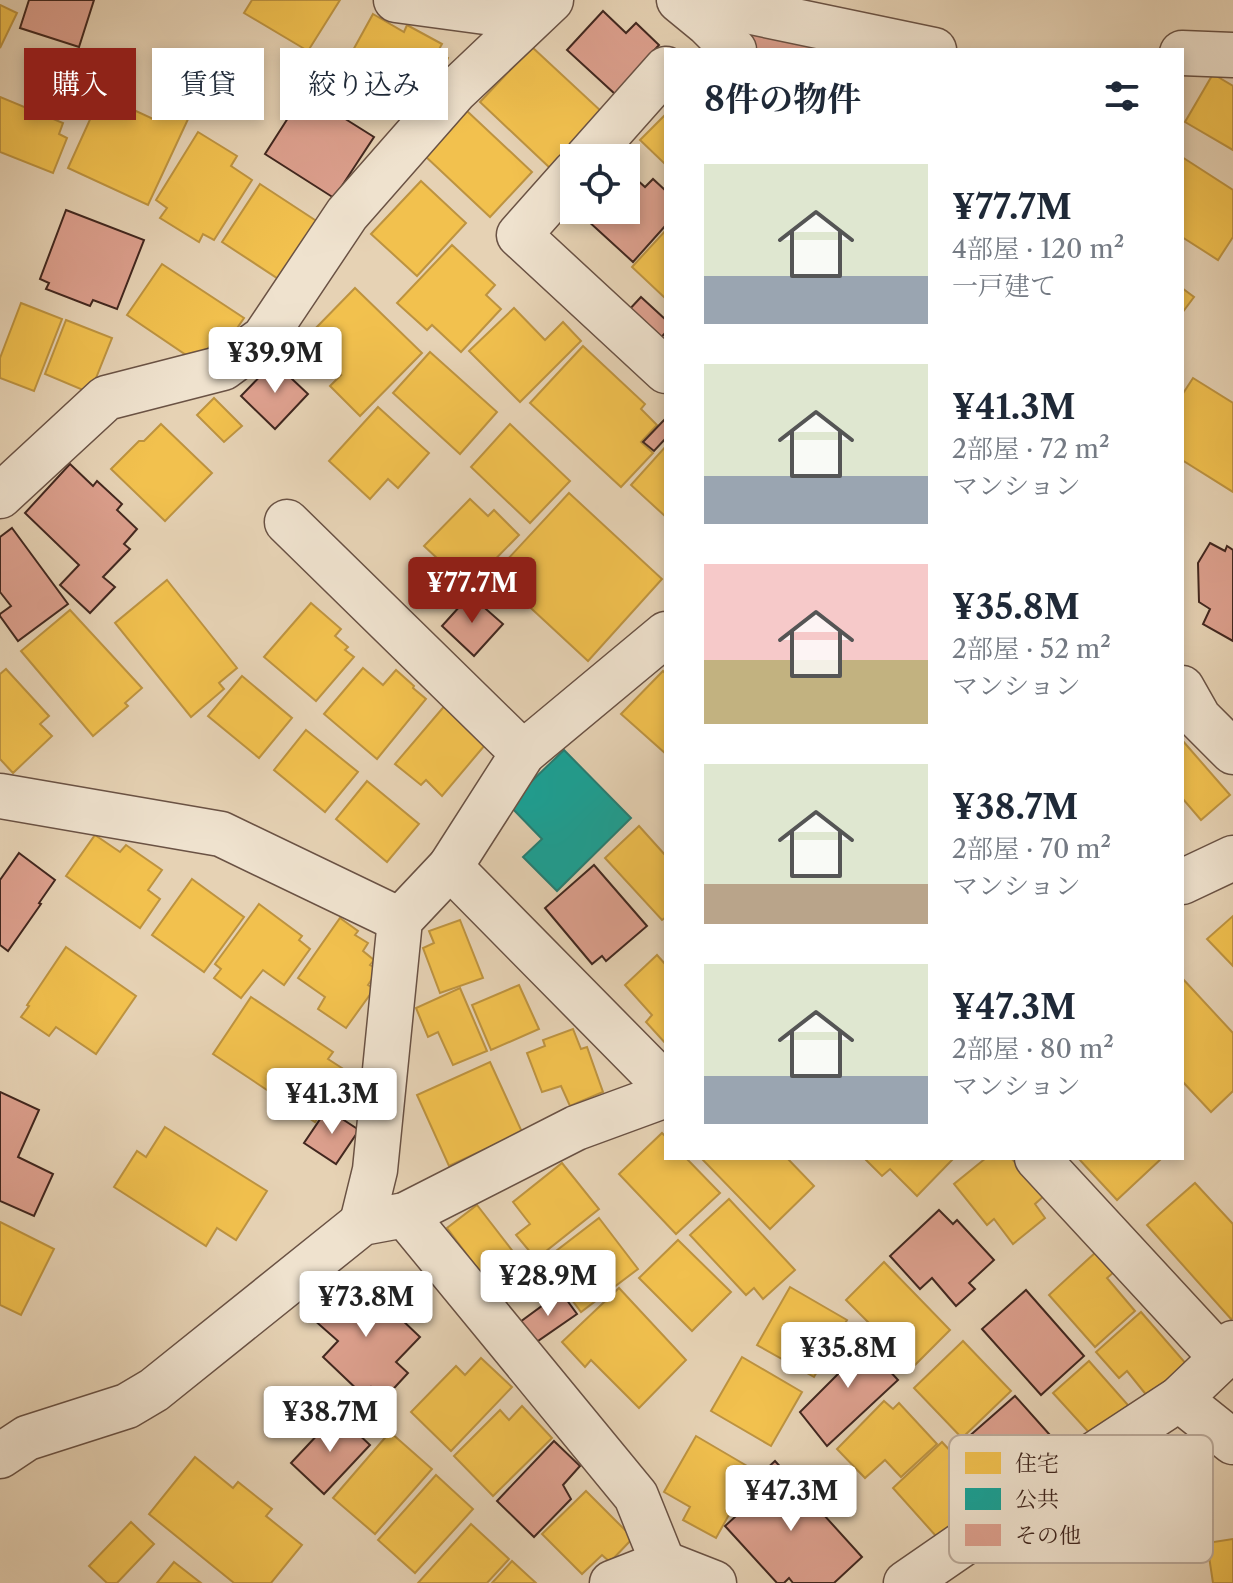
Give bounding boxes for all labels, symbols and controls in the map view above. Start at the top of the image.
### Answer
chip: 購入 [24,48,136,120]
chip: 賃貸 [152,48,264,120]
chip: 絞り込み [280,48,448,120]
icon: filters [1100,74,1144,118]
text: 8件の物件 [704,78,861,120]
map controls [560,144,640,224]
button: locate [560,144,640,224]
text: ¥77.7M [952,186,1072,228]
icon: home [768,196,864,292]
text: 4部屋 · 120 m² [952,233,1124,265]
text: 一戸建て [952,270,1056,302]
pin: ¥39.9M [210,327,340,395]
text: ¥39.9M [227,337,323,369]
text: ¥41.3M [952,386,1075,428]
icon: home [768,396,864,492]
text: 2部屋 · 72 m² [952,433,1110,465]
text: マンション [952,470,1081,502]
pin: ¥77.7M [407,557,537,625]
text: ¥77.7M [426,567,518,599]
text: ¥35.8M [952,586,1080,628]
icon: home [768,596,864,692]
text: 2部屋 · 52 m² [952,633,1111,665]
text: マンション [952,670,1081,702]
text: ¥38.7M [952,786,1078,828]
icon: home [768,796,864,892]
text: 2部屋 · 70 m² [952,833,1111,865]
text: マンション [952,870,1081,902]
text: ¥47.3M [952,986,1076,1028]
icon: home [768,996,864,1092]
text: 2部屋 · 80 m² [952,1033,1114,1065]
pin: ¥41.3M [267,1068,397,1136]
text: マンション [952,1070,1081,1102]
text: ¥41.3M [285,1078,379,1110]
pin: ¥28.9M [483,1250,613,1318]
text: ¥28.9M [499,1260,597,1292]
pin: ¥73.8M [301,1271,431,1339]
text: ¥73.8M [318,1281,414,1313]
pin: ¥35.8M [783,1322,913,1390]
text: ¥35.8M [799,1332,897,1364]
pin: ¥38.7M [265,1386,395,1454]
text: ¥38.7M [282,1396,378,1428]
legend [949,1435,1213,1563]
text: 住宅 [1015,1450,1059,1477]
pin: ¥47.3M [726,1465,856,1533]
text: ¥47.3M [744,1475,838,1507]
text: 公共 [1015,1486,1059,1513]
text: その他 [1015,1522,1081,1549]

